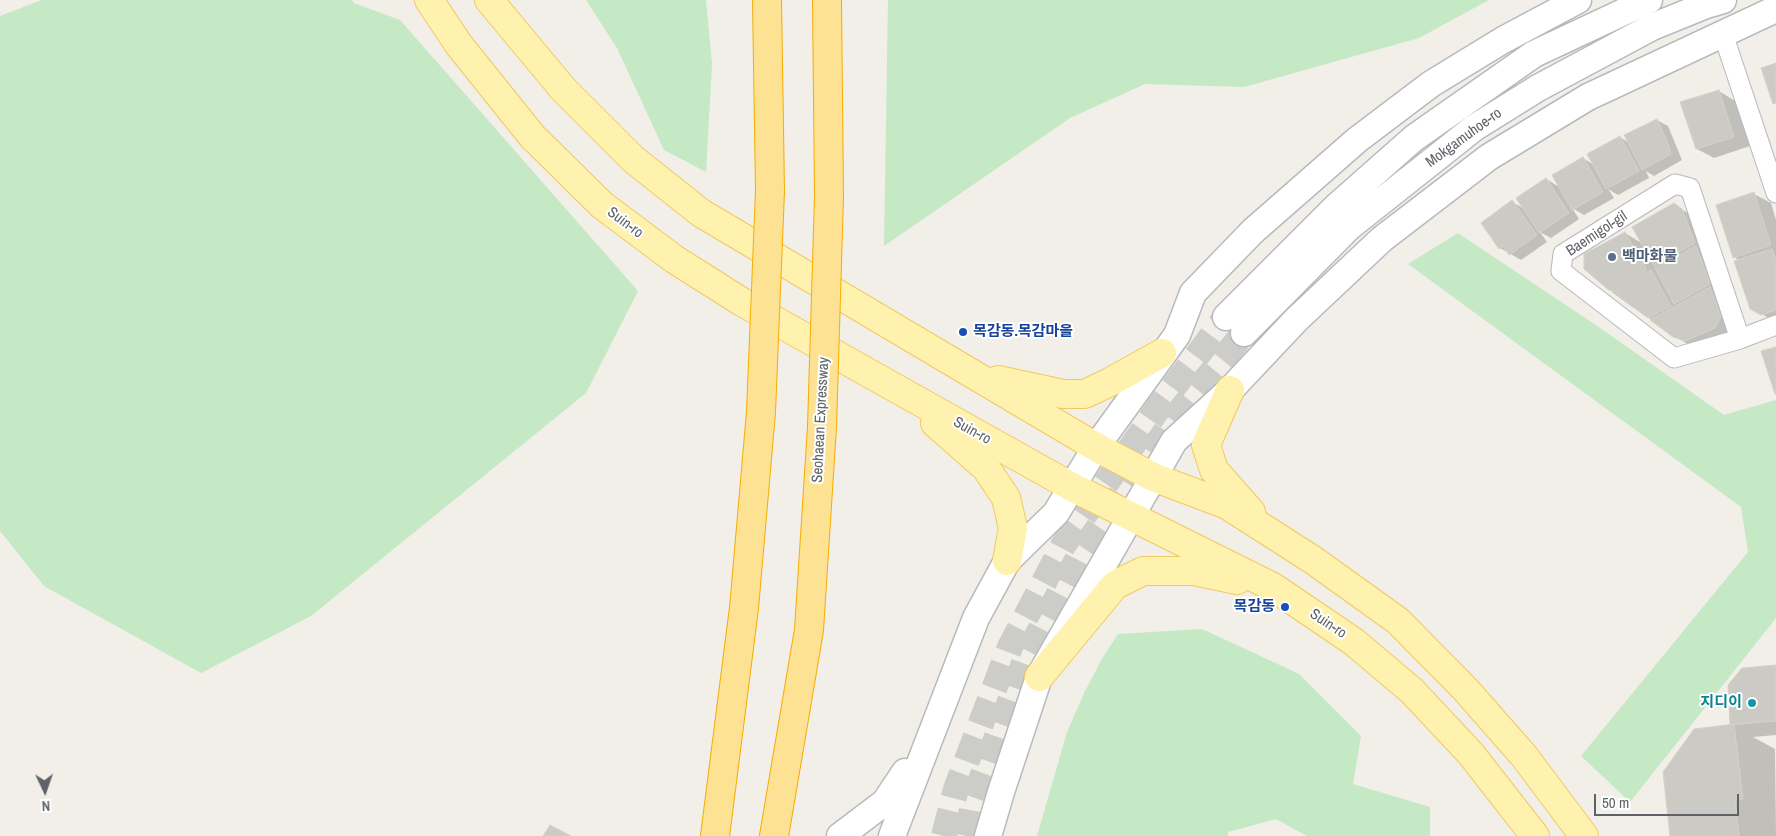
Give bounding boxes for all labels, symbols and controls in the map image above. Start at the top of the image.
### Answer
street label: Mokgamuhoe-ro [1422,104,1506,172]
street label: Suin-ro [603,204,647,242]
street label: Baemigol-gil [1563,208,1631,260]
place label: 백마화물 [1622,248,1677,266]
marker: 백마화물 [1606,251,1618,263]
place label: 목감동.목감마을 [973,323,1073,341]
marker: 목감동.목감마을 [957,326,969,338]
street label: Seohaean Expressway [809,357,833,483]
street label: Suin-ro [950,413,994,449]
place label: 목감동 [1234,598,1275,616]
marker: 목감동 [1279,601,1291,613]
street label: Suin-ro [1306,605,1350,643]
place label: 지디이 [1701,694,1742,712]
marker: 지디이 [1746,697,1758,709]
north arrow [20,766,70,816]
scale bar [1596,784,1741,816]
text: 50 m [1602,792,1629,813]
text: N [41,797,50,815]

